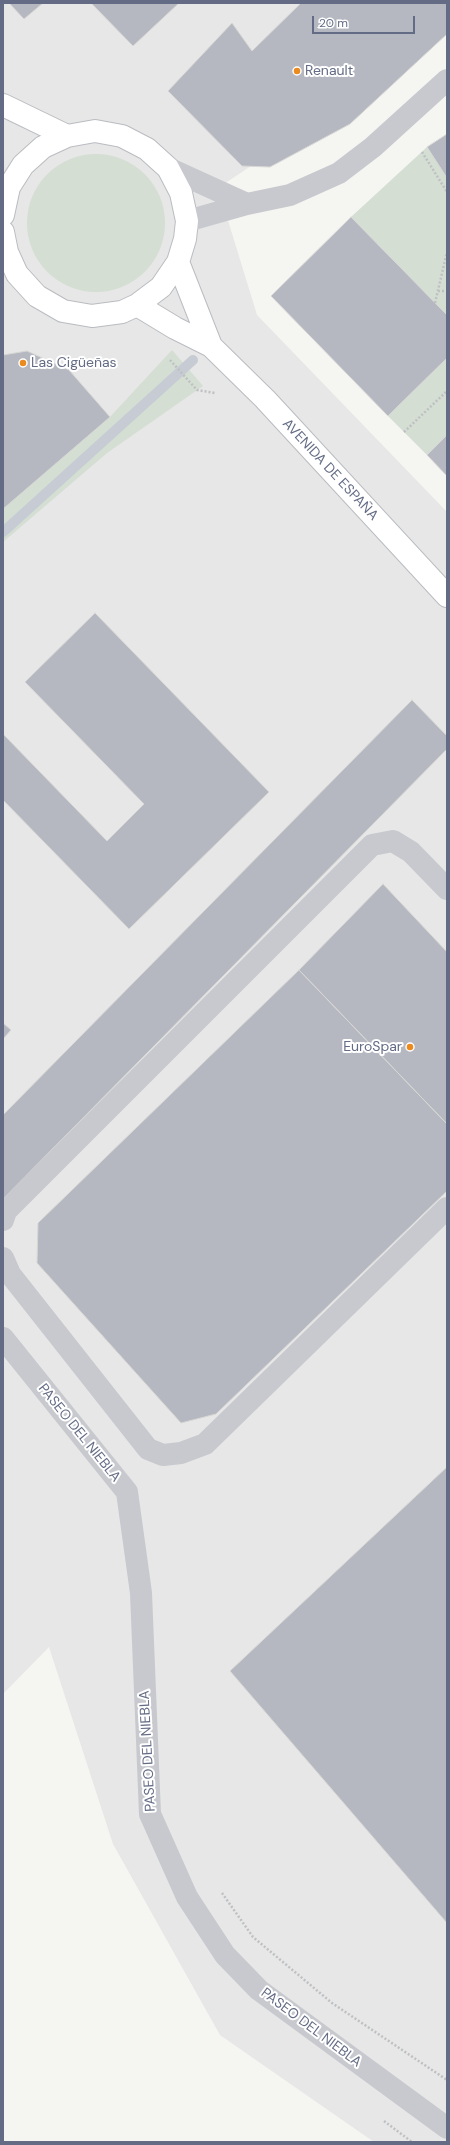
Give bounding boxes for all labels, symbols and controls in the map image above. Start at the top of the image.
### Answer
scale bar [314,8,417,34]
text: 20 m [319,15,348,31]
place label: Renault [305,63,353,79]
marker: Renault [292,66,302,76]
place label: Las Cigüeñas [31,355,117,371]
marker: Las Cigüeñas [18,358,28,368]
street label: AVENIDA DE ESPAÑA [279,416,381,524]
place label: EuroSpar [343,1039,402,1055]
marker: EuroSpar [405,1042,415,1052]
street label: PASEO DEL NIEBLA [34,1381,124,1485]
street label: PASEO DEL NIEBLA [136,1690,160,1812]
street label: PASEO DEL NIEBLA [257,1985,365,2071]

